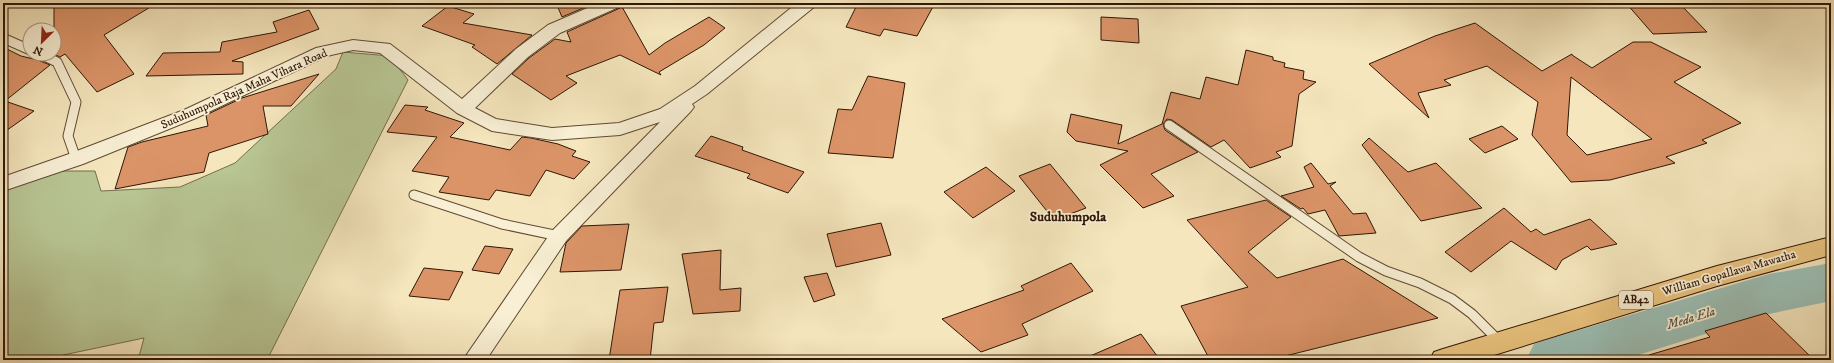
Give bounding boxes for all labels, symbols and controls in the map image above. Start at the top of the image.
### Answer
north arrow [22,22,62,62]
text: N [31,42,45,58]
street label: Suduhumpola Raja Maha Vihara Road [158,45,330,133]
district label: Suduhumpola [1030,208,1107,226]
street label: William Gopallawa Mawatha [1660,247,1798,300]
road number: AB42 [1619,291,1653,309]
water label: Meda Ela [1664,303,1717,333]

